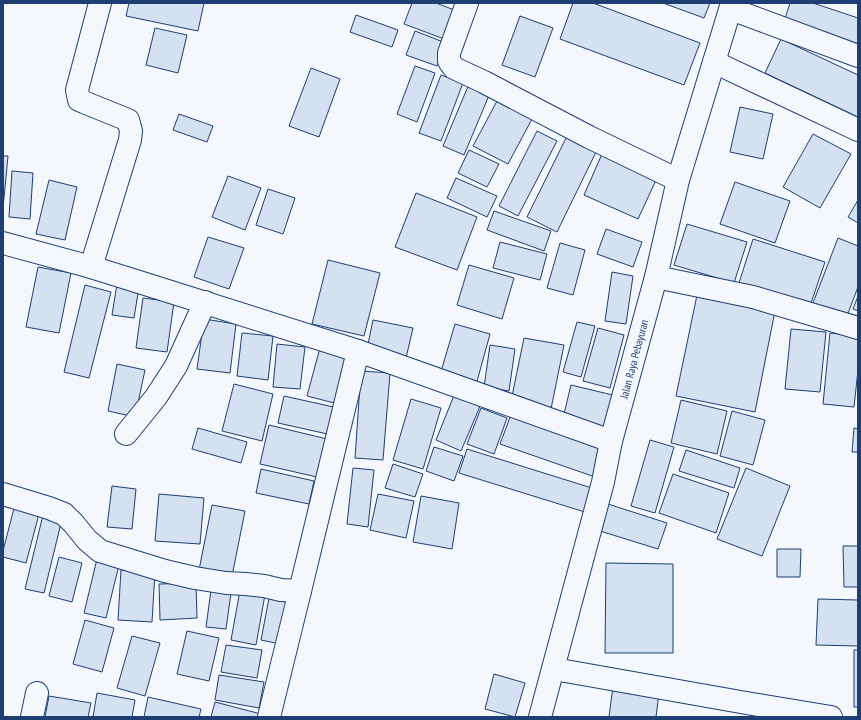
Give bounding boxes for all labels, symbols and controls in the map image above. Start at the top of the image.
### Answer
street label: Jalan Raya Pebayuran [616,318,651,401]

